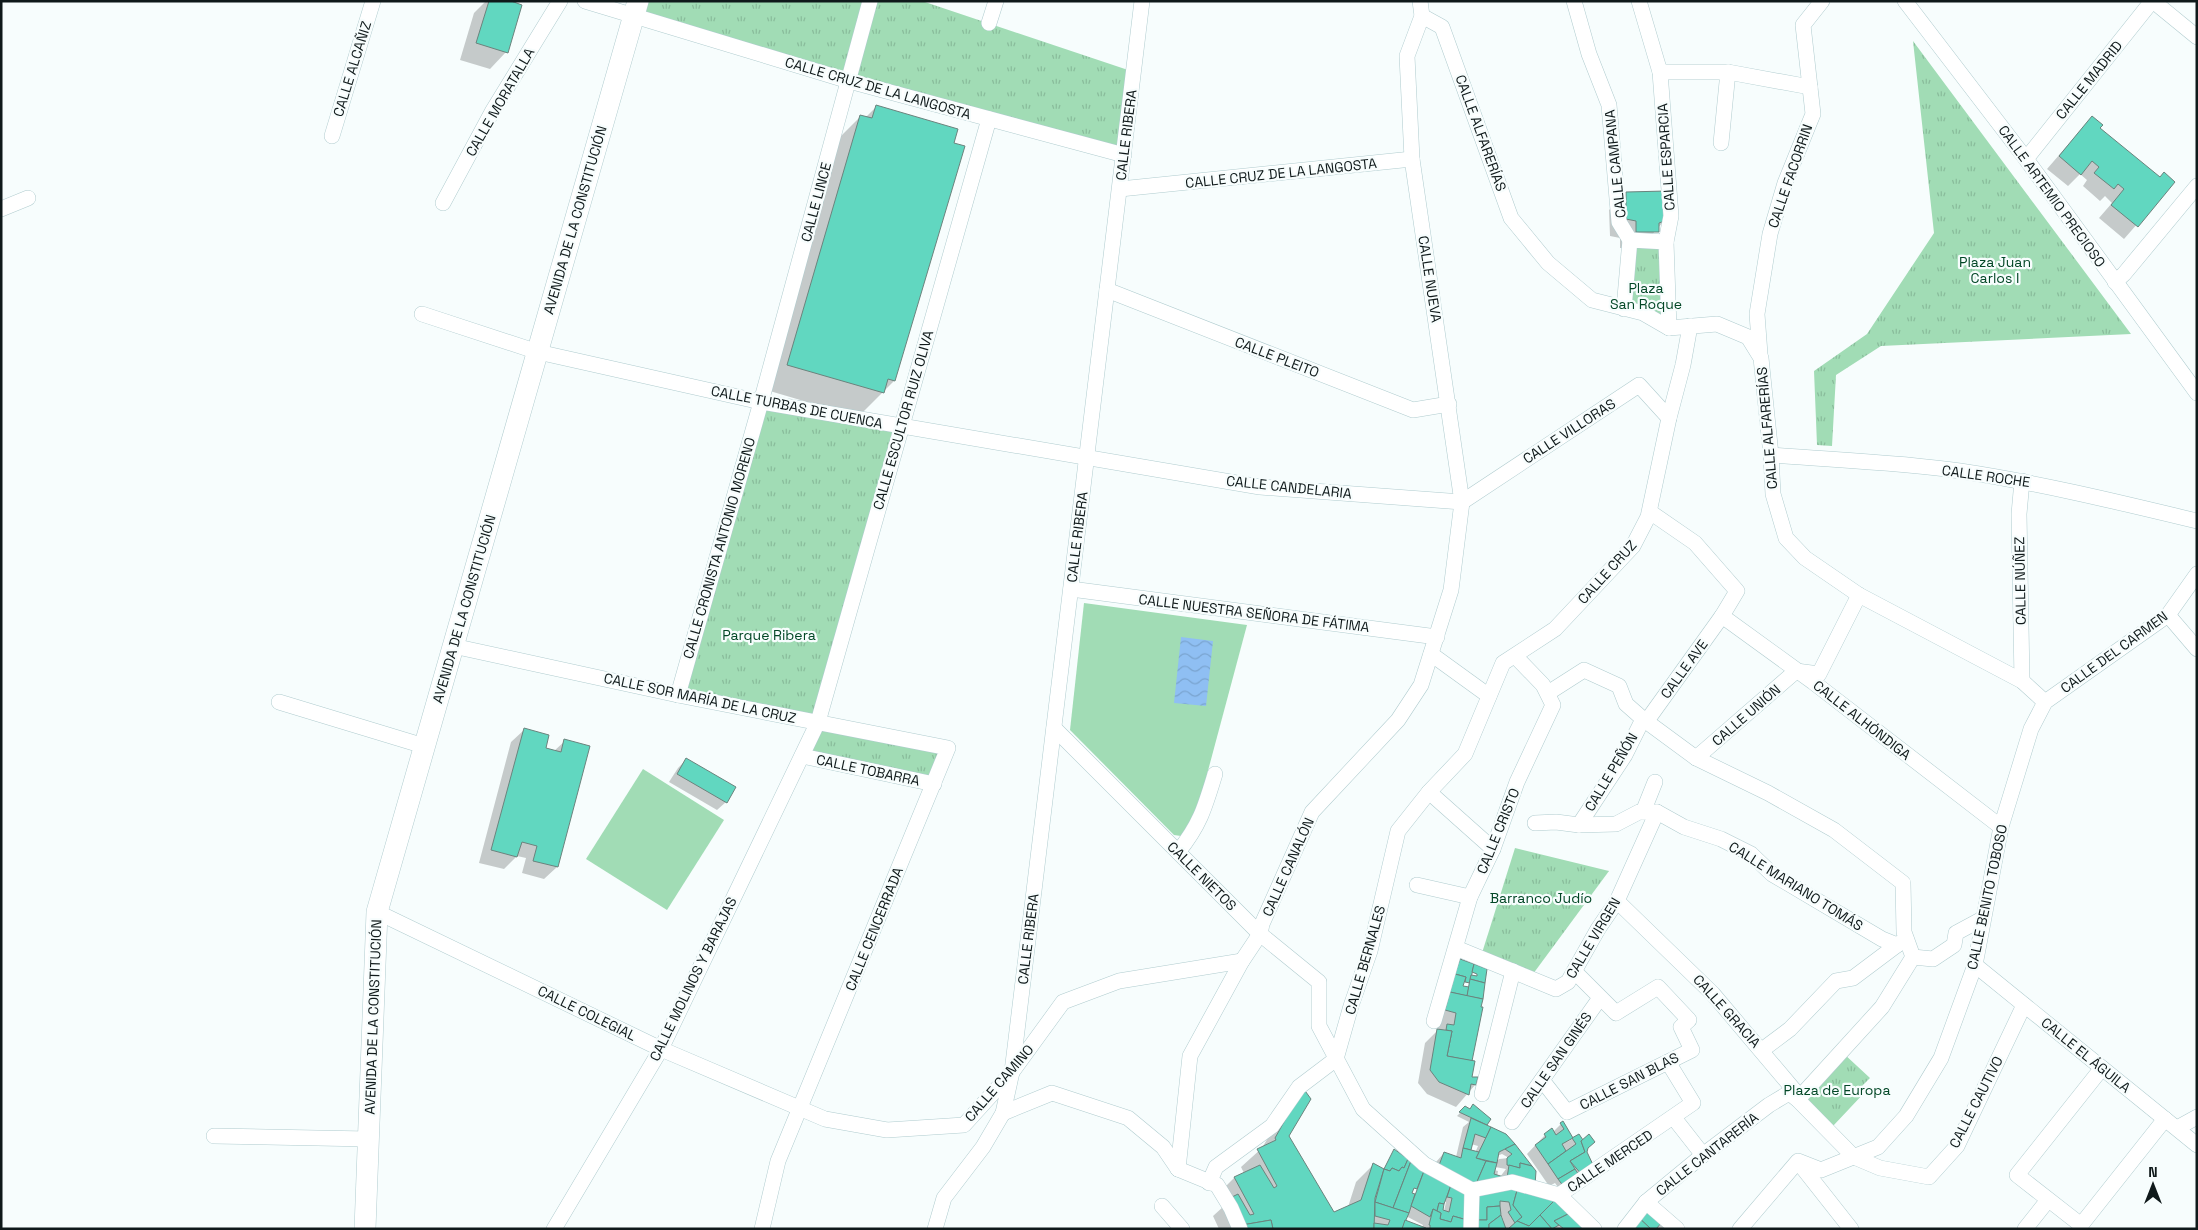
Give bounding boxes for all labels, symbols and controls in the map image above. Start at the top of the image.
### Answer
street label: CALLE ALCAÑIZ [329,19,375,119]
street label: CALLE MADRID [2052,37,2126,123]
street label: CALLE MORATALLA [462,44,539,160]
street label: CALLE CRUZ DE LA LANGOSTA [783,53,973,123]
street label: CALLE ALFARERÍAS [1452,72,1510,194]
street label: CALLE RIBERA [1111,88,1141,182]
street label: CALLE ESPARCIA [1653,103,1679,211]
street label: CALLE CAMPANA [1600,109,1630,219]
street label: CALLE ARTEMIO PRECIOSO [1994,121,2110,271]
street label: CALLE FACORRIN [1764,122,1816,230]
street label: AVENIDA DE LA CONSTITUCIÓN [539,124,611,316]
street label: CALLE CRUZ DE LA LANGOSTA [1184,154,1378,192]
street label: CALLE LINCE [797,160,835,244]
street label: CALLE NUEVA [1414,234,1446,324]
park label: Plaza Juan Carlos I [1959,253,2031,287]
park label: Plaza San Roque [1610,279,1682,313]
street label: CALLE ESCULTOR RUIZ OLIVA [869,328,937,512]
street label: CALLE PLEITO [1232,333,1322,381]
street label: CALLE ALFARERÍAS [1753,366,1781,490]
street label: CALLE TURBAS DE CUENCA [710,382,885,433]
street label: CALLE VILLORAS [1519,394,1619,468]
street label: CALLE CRONISTA ANTONIO MORENO [679,435,759,661]
street label: CALLE ROCHE [1941,461,2031,491]
street label: CALLE CANDELARIA [1225,471,1353,503]
street label: CALLE RIBERA [1062,490,1092,584]
street label: AVENIDA DE LA CONSTITUCIÓN [428,513,500,705]
street label: CALLE CRUZ [1574,536,1640,608]
street label: CALLE NÚÑEZ [2010,537,2030,625]
street label: CALLE NUESTRA SEÑORA DE FÁTIMA [1137,590,1371,636]
street label: CALLE DEL CARMEN [2057,607,2171,697]
park label: Parque Ribera [722,626,816,644]
street label: CALLE AVE [1656,636,1712,702]
street label: CALLE SOR MARÍA DE LA CRUZ [602,669,798,727]
street label: CALLE ALHÓNDIGA [1809,676,1915,764]
street label: CALLE UNIÓN [1708,680,1784,750]
street label: CALLE PEÑÓN [1580,729,1642,815]
street label: CALLE TOBARRA [815,750,922,790]
street label: CALLE CRISTO [1473,785,1523,877]
street label: CALLE CANALÓN [1258,815,1318,919]
street label: CALLE BENITO TOBOSO [1963,823,2011,971]
street label: CALLE MARIANO TOMÁS [1725,837,1867,935]
street label: CALLE NIETOS [1164,838,1240,914]
street label: CALLE CENCERRADA [841,864,907,994]
park label: Barranco Judío [1490,889,1592,907]
street label: CALLE RIBERA [1013,892,1043,986]
street label: CALLE MOLINOS Y BARAJAS [645,894,741,1064]
street label: CALLE VIRGEN [1562,894,1624,982]
street label: CALLE BERNALES [1341,903,1389,1017]
street label: AVENIDA DE LA CONSTITUCIÓN [361,919,385,1115]
street label: CALLE GRACIA [1689,971,1765,1052]
street label: CALLE COLEGIAL [535,981,640,1045]
street label: CALLE SAN GINÉS [1516,1008,1596,1112]
street label: CALLE EL ÁGUILA [2038,1013,2135,1097]
street label: CALLE CAMINO [961,1041,1037,1125]
street label: CALLE SAN BLAS [1576,1048,1682,1114]
street label: CALLE CAUTIVO [1945,1053,2007,1151]
park label: Plaza de Europa [1784,1081,1890,1099]
street label: CALLE CANTARERÍA [1652,1108,1762,1200]
street label: CALLE MERCED [1564,1126,1656,1196]
north arrow [2128,1160,2178,1210]
text: N [2148,1163,2158,1181]

